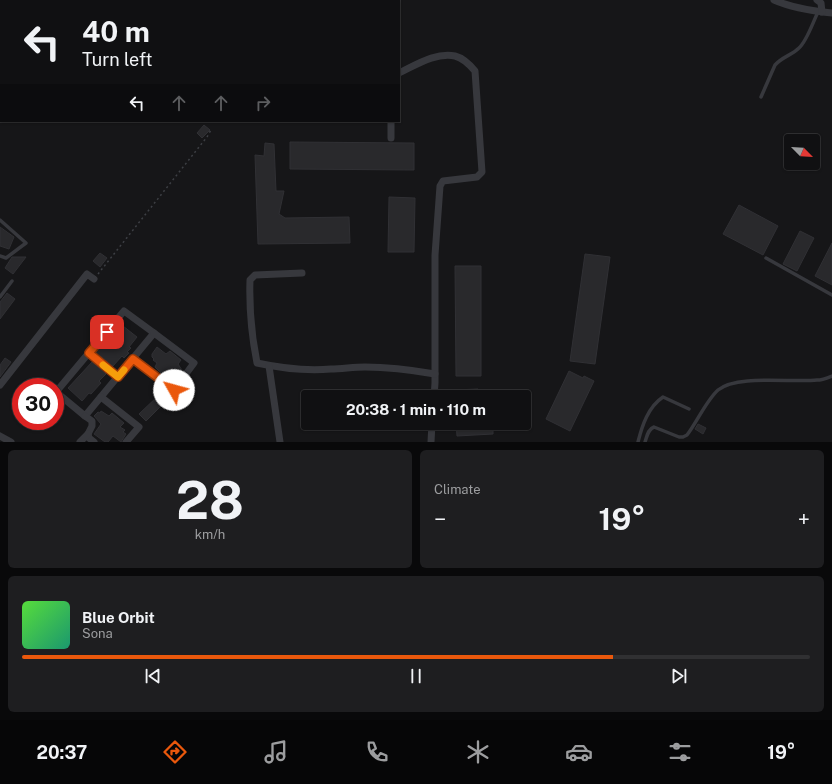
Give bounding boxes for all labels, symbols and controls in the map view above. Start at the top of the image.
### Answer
text: 40 m [82,15,150,48]
icon: left [16,16,68,68]
text: Turn left [82,49,152,70]
icon: left [126,92,148,114]
icon: ahead [168,92,190,114]
icon: ahead [210,92,232,114]
icon: right [252,92,274,114]
north arrow [784,134,820,170]
map controls [784,134,820,170]
pin [90,315,124,349]
icon: arrive [96,321,118,343]
position arrow [153,369,195,411]
speed limit sign: 30 [12,378,64,430]
text: 20:38 · 1 min · 110 m [346,401,486,418]
text: 28 [176,470,244,531]
text: Climate [434,482,481,497]
text: 19° [599,501,645,537]
text: − [434,506,446,532]
text: + [798,506,810,532]
text: km/h [195,527,225,542]
text: Blue Orbit [82,609,155,626]
text: Sona [82,626,113,641]
icon: previous [142,665,164,687]
icon: pause [405,665,427,687]
icon: next [668,665,690,687]
icon: directions [161,738,189,766]
icon: music [262,738,290,766]
icon: phone [363,738,391,766]
icon: climate [464,738,492,766]
icon: car [565,738,593,766]
icon: filters [666,738,694,766]
text: 20:37 [37,742,87,763]
text: 19° [767,742,795,763]

